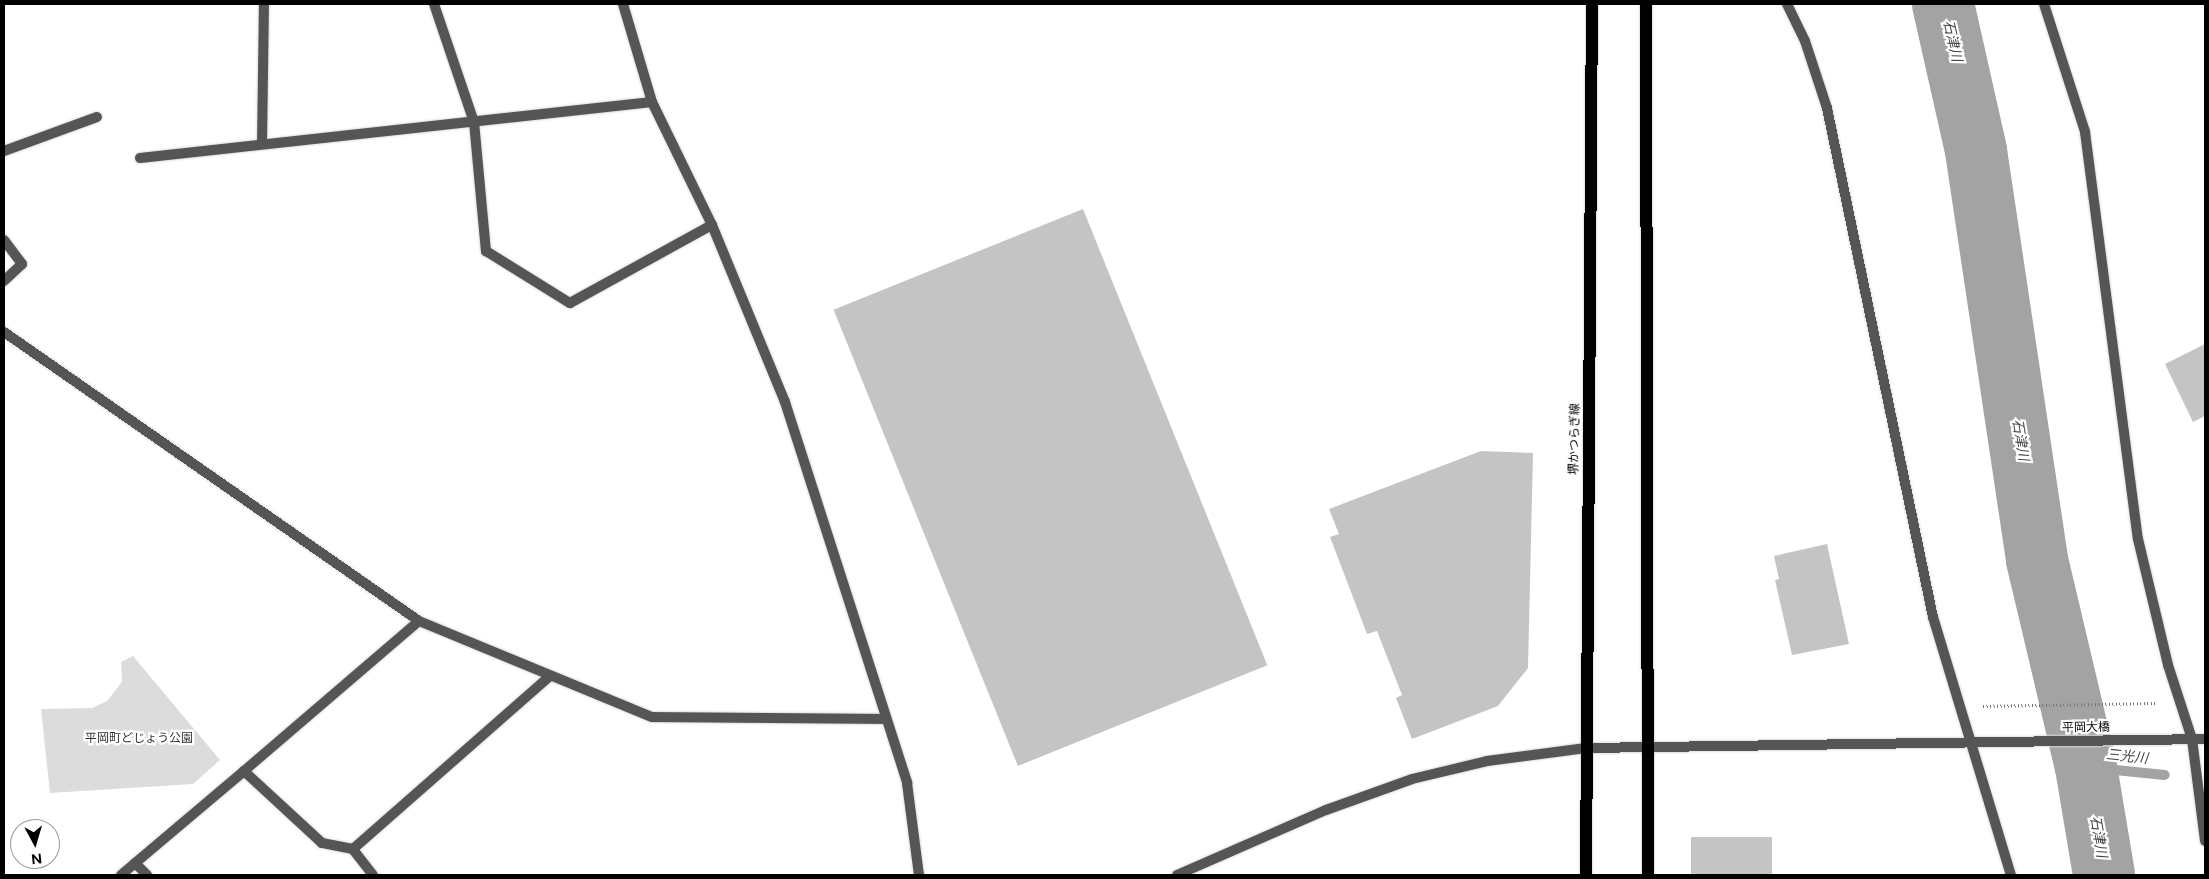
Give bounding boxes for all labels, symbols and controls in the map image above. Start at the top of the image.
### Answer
water label: 石津川 [1939,19,1965,63]
street label: 堺かつらぎ線 [1567,403,1583,475]
water label: 石津川 [2008,418,2032,462]
street label: 平岡大橋 [2062,720,2110,736]
park label: 平岡町どじょう公園 [85,732,193,746]
water label: 三光川 [2105,746,2149,768]
water label: 石津川 [2086,815,2110,859]
north arrow [10,819,60,869]
text: N [30,849,43,867]

